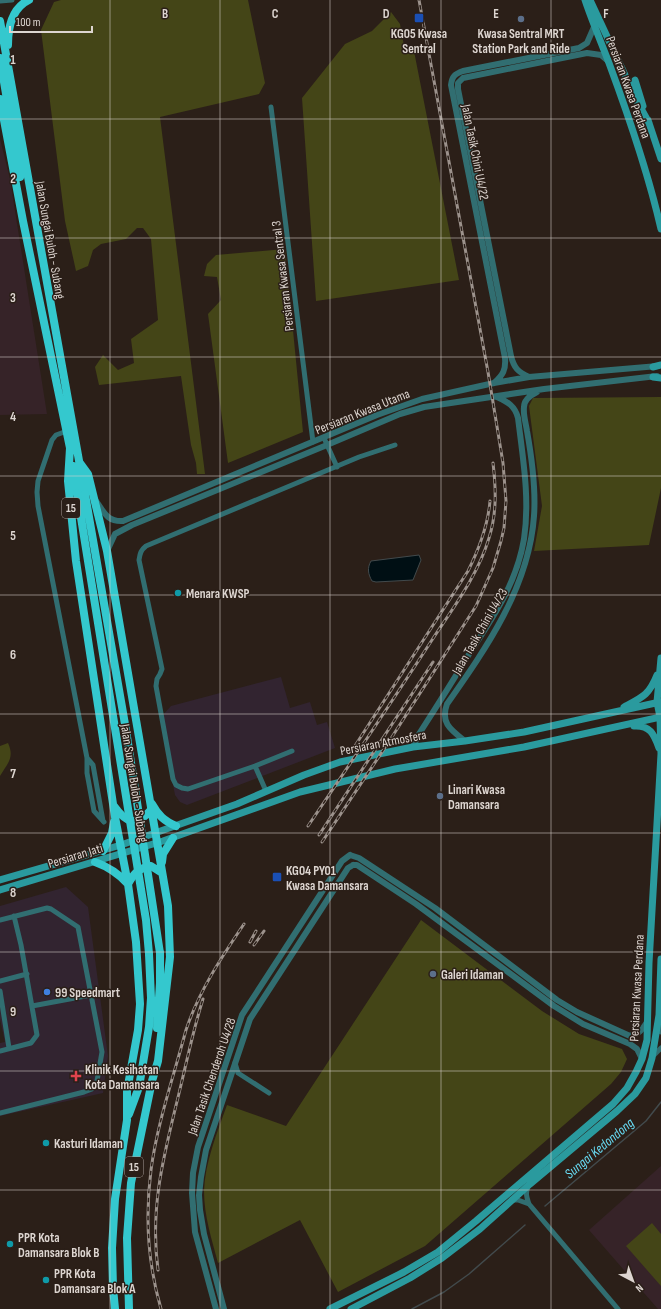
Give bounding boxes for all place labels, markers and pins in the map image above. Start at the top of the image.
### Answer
marker: KG05 Kwasa Sentral [413,12,425,24]
marker: Kwasa Sentral MRT Station Park and Ride [516,14,526,24]
place label: KG05 Kwasa Sentral [391,26,447,57]
place label: Kwasa Sentral MRT Station Park and Ride [472,26,570,57]
place label: Menara KWSP [186,586,250,602]
marker: Menara KWSP [173,588,183,598]
place label: Linari Kwasa Damansara [448,782,505,813]
marker: Linari Kwasa Damansara [435,791,445,801]
place label: KG04 PY01 Kwasa Damansara [286,863,369,894]
marker: KG04 PY01 Kwasa Damansara [271,871,283,883]
place label: Galeri Idaman [441,967,504,983]
marker: Galeri Idaman [428,969,438,979]
place label: 99 Speedmart [55,985,121,1001]
marker: 99 Speedmart [42,987,52,997]
place label: Klinik Kesihatan Kota Damansara [85,1062,160,1093]
marker: Klinik Kesihatan Kota Damansara [70,1070,82,1082]
place label: Kasturi Idaman [54,1136,123,1152]
marker: Kasturi Idaman [41,1138,51,1148]
place label: PPR Kota Damansara Blok B [18,1230,99,1261]
marker: PPR Kota Damansara Blok B [5,1239,15,1249]
place label: PPR Kota Damansara Blok A [54,1266,136,1297]
marker: PPR Kota Damansara Blok A [41,1275,51,1285]

